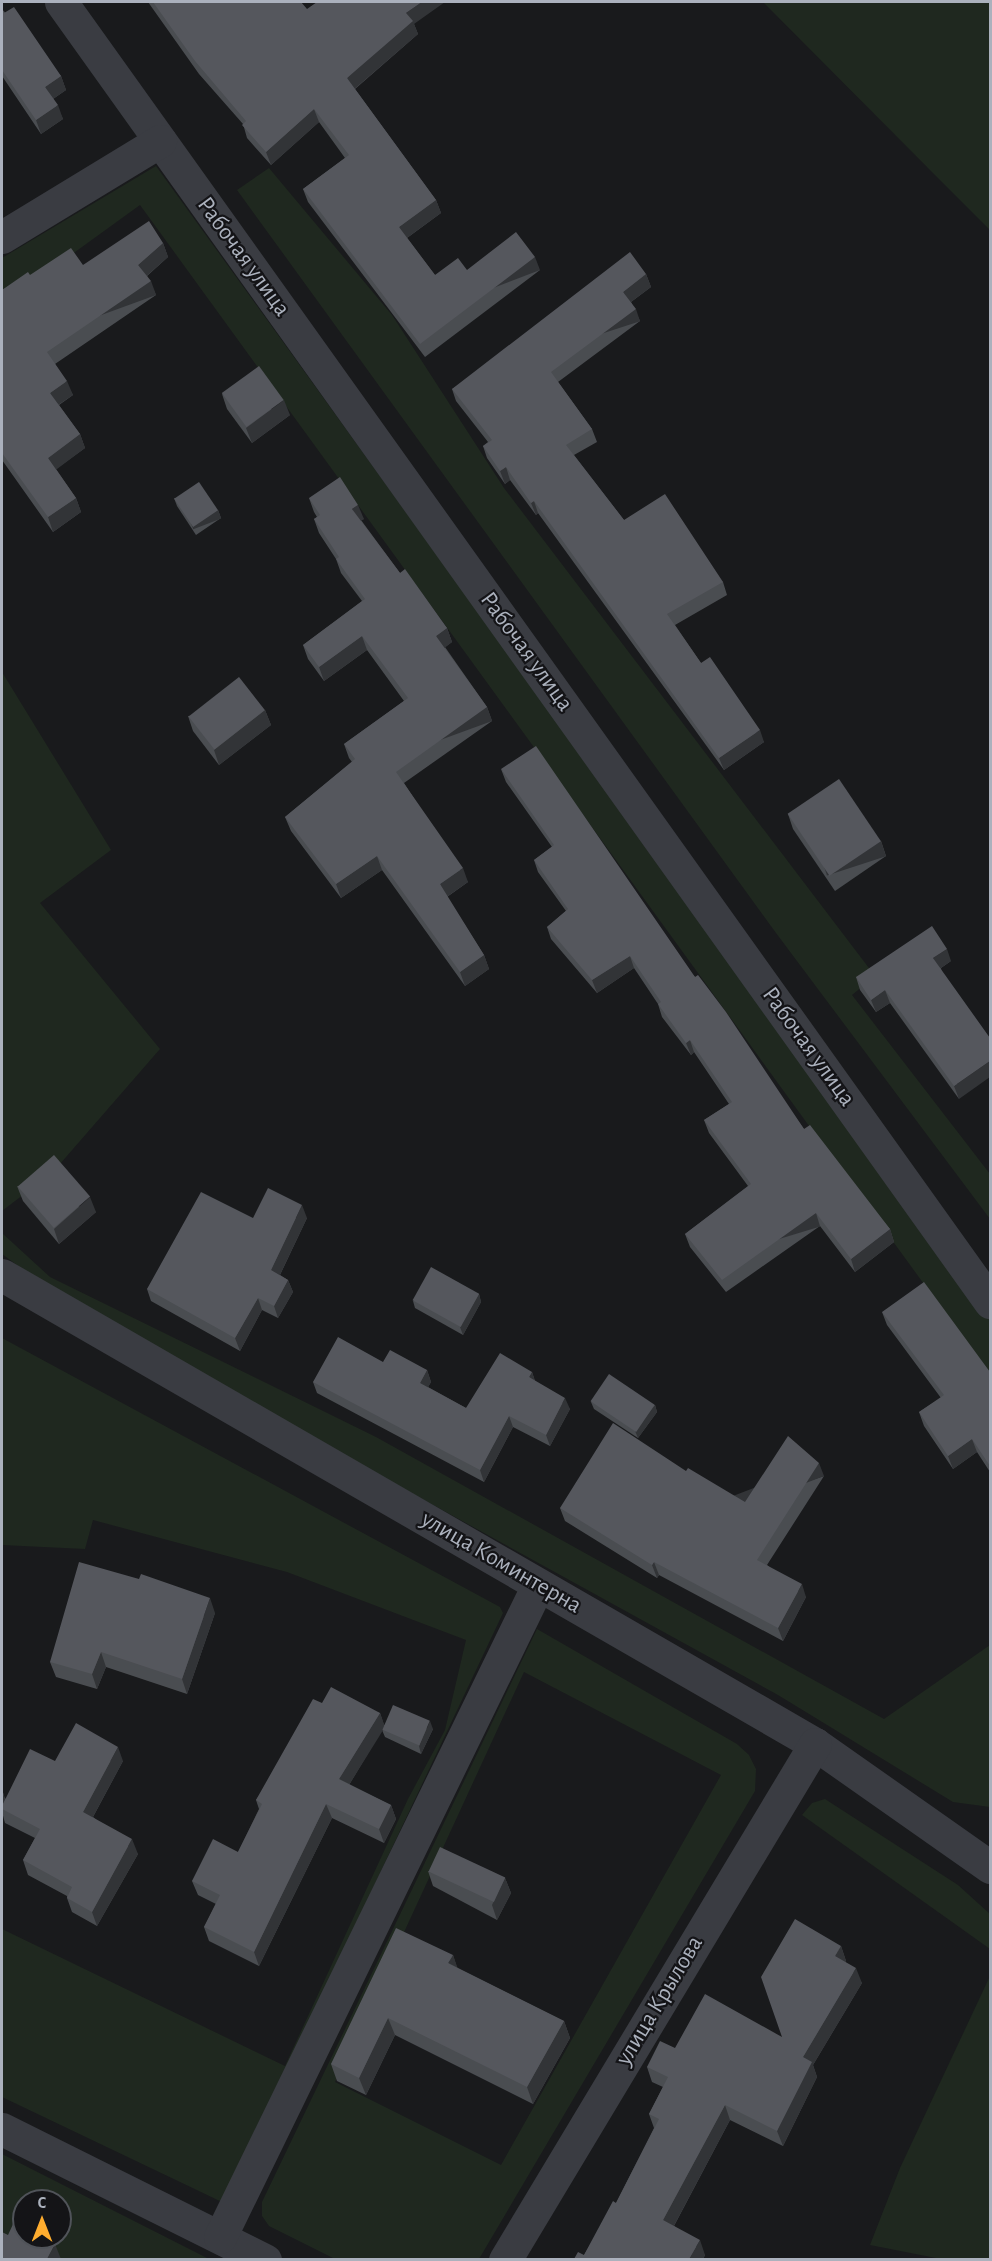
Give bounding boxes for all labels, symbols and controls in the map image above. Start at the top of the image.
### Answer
street label: Рабочая улица [190,192,296,322]
street label: Рабочая улица [473,587,579,717]
street label: Рабочая улица [755,982,861,1112]
street label: улица Коминтерна [416,1505,586,1621]
street label: улица Крылова [610,1931,710,2071]
north arrow [12,2189,72,2249]
text: С [38,2195,46,2211]

